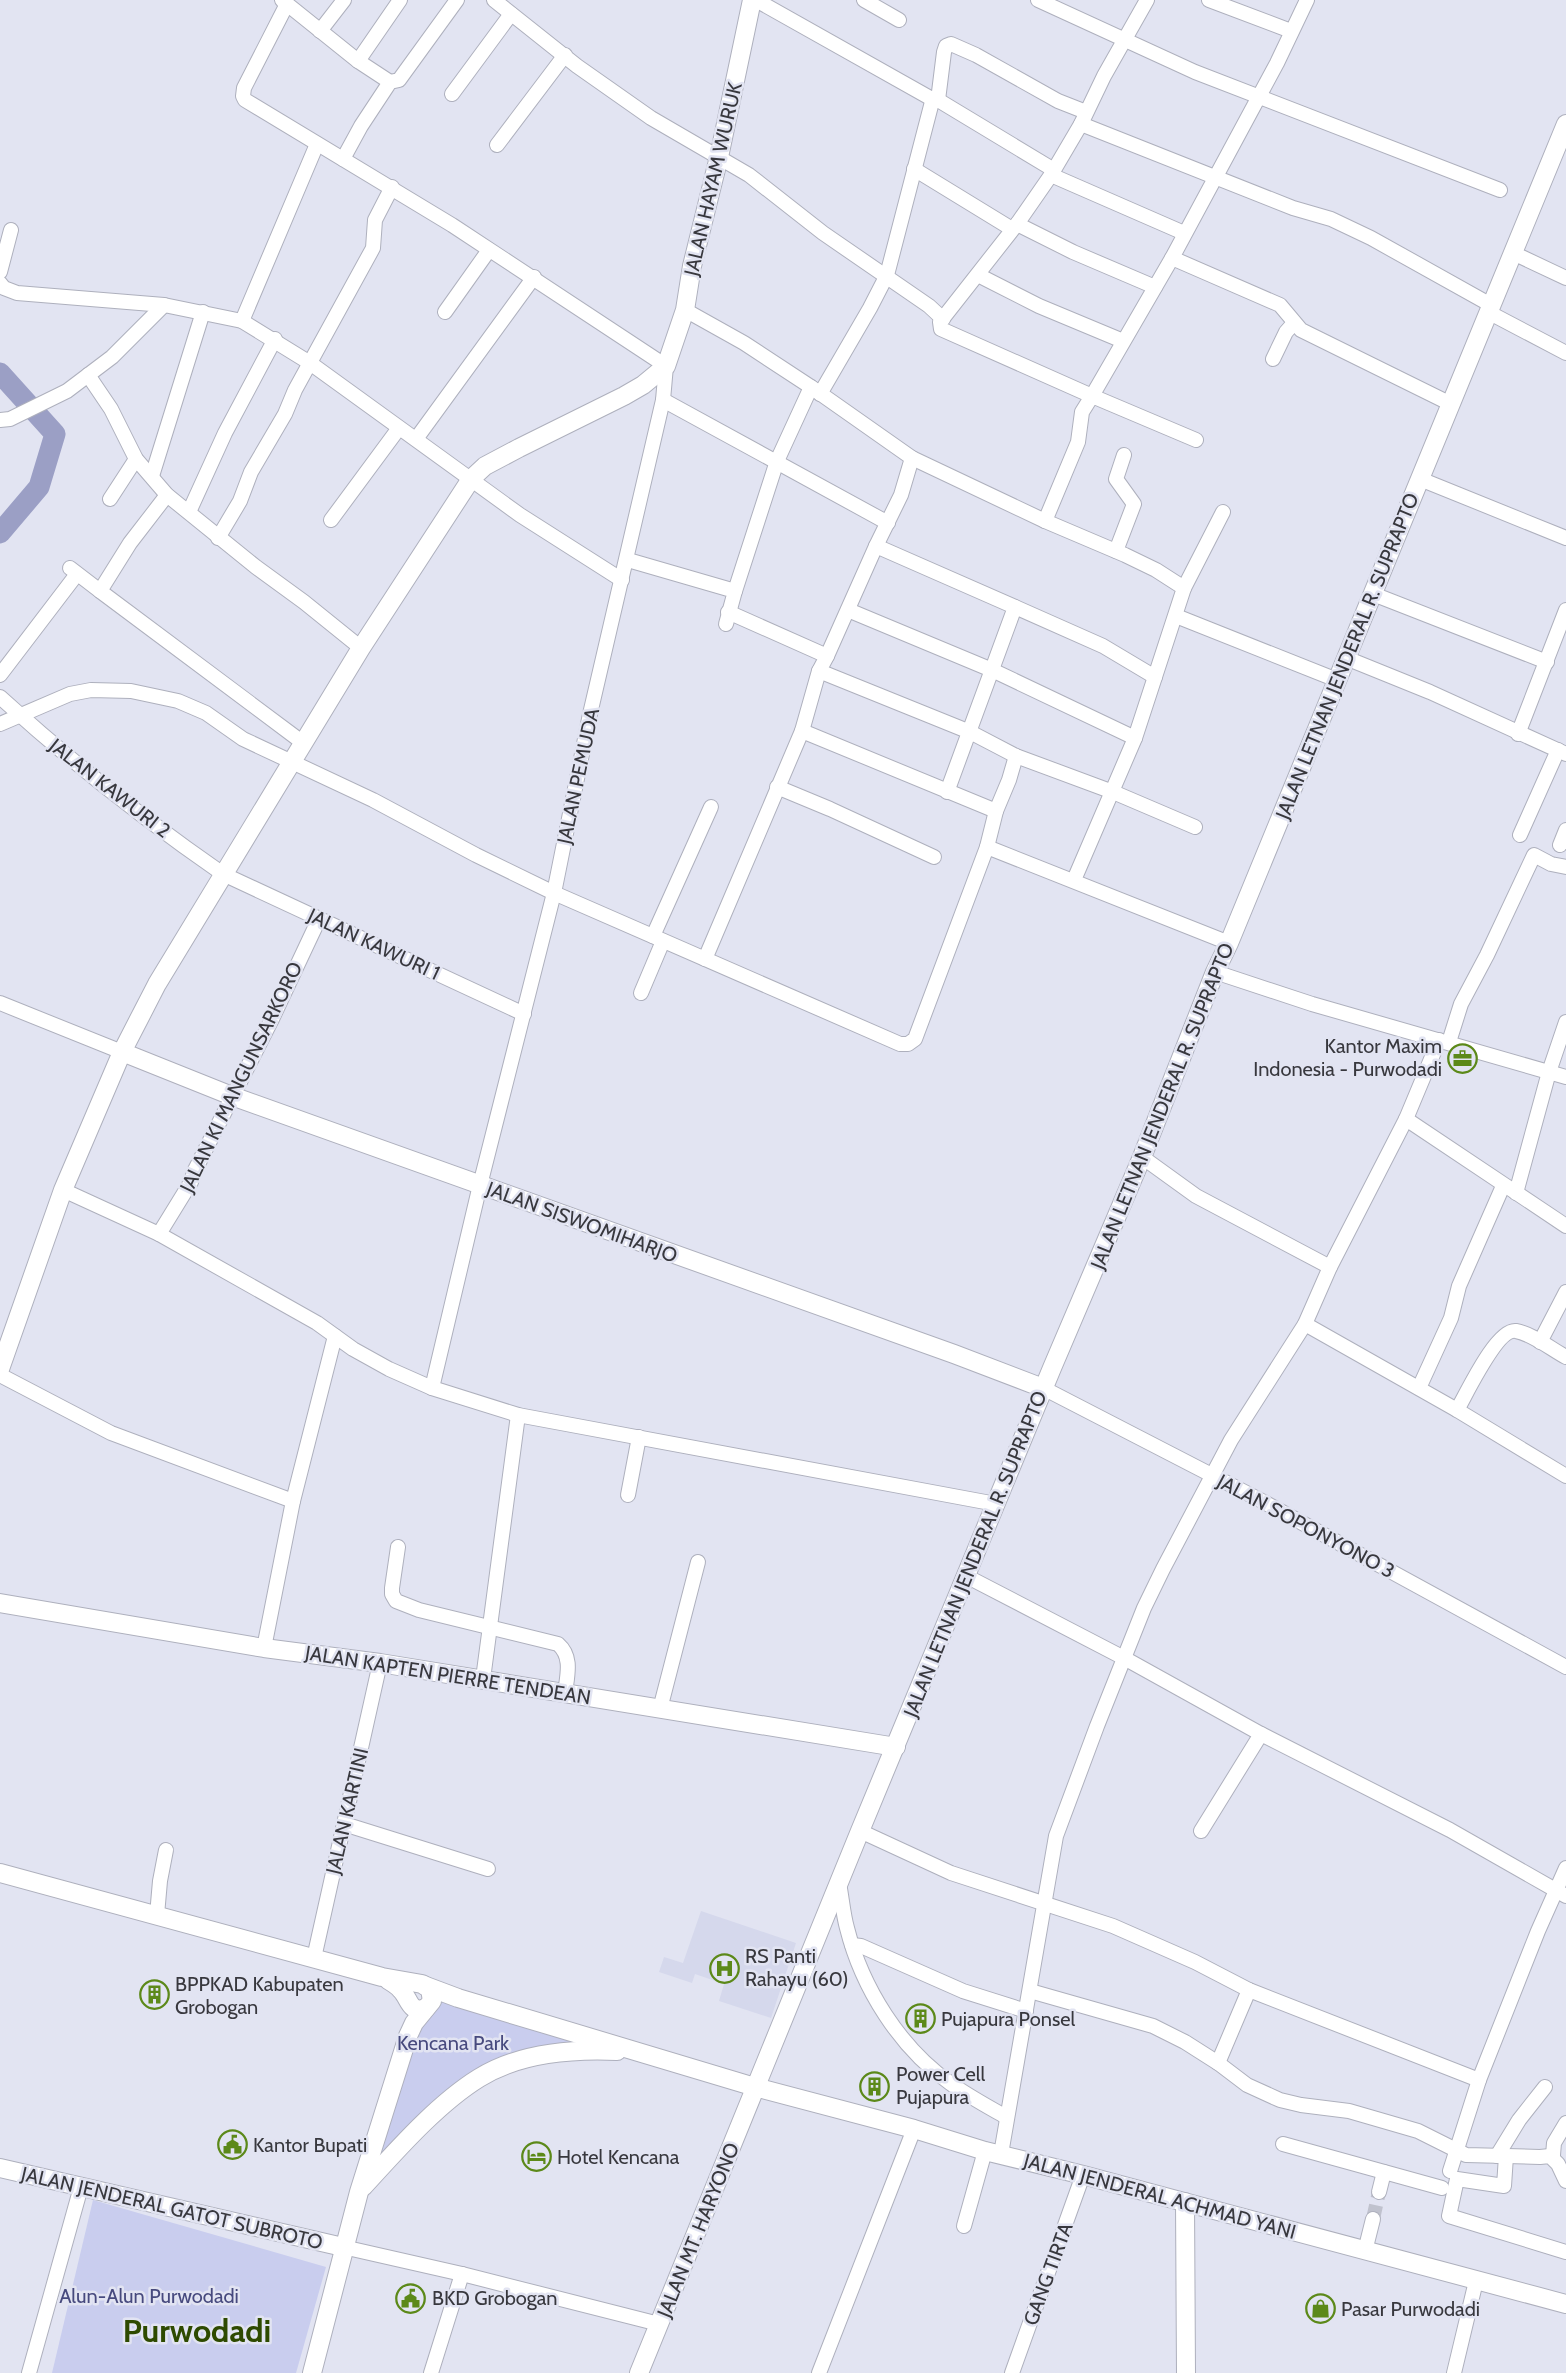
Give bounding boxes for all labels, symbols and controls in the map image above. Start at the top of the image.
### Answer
street label: JALAN HAYAM WURUK [679,79,747,279]
street label: JALAN LETNAN JENDERAL R. SUPRAPTO [1270,489,1424,823]
street label: JALAN PEMUDA [552,705,604,847]
street label: JALAN KAWURI 2 [44,733,175,843]
street label: JALAN KAWURI 1 [303,903,444,985]
street label: JALAN LETNAN JENDERAL R. SUPRAPTO [1085,939,1239,1273]
street label: JALAN KI MANGUNSARKORO [174,958,307,1197]
place label: Kantor Maxim Indonesia - Purwodadi [1253,1034,1442,1081]
office icon: Kantor Maxim Indonesia - Purwodadi [1447,1042,1479,1074]
street label: JALAN SISWOMIHARJO [482,1176,681,1268]
street label: JALAN LETNAN JENDERAL R. SUPRAPTO [898,1387,1052,1721]
street label: JALAN SOPONYONO 3 [1212,1469,1399,1583]
street label: JALAN KAPTEN PIERRE TENDEAN [302,1640,593,1709]
street label: JALAN KARTINI [321,1746,373,1877]
place label: RS Panti Rahayu (60) [745,1944,848,1991]
hospital icon: RS Panti Rahayu (60) [708,1952,740,1984]
place label: BPPKAD Kabupaten Grobogan [175,1972,344,2019]
building icon: BPPKAD Kabupaten Grobogan [138,1979,170,2011]
building icon: Pujapura Ponsel [904,2003,936,2035]
place label: Pujapura Ponsel [941,2007,1075,2031]
park label: Kencana Park [397,2031,509,2055]
place label: Power Cell Pujapura [896,2062,986,2109]
building icon: Power Cell Pujapura [859,2070,891,2102]
public building icon: Kantor Bupati [216,2129,248,2161]
place label: Kantor Bupati [253,2133,367,2157]
street label: JALAN MT. HARYONO [652,2139,744,2322]
hotel icon: Hotel Kencana [520,2141,552,2173]
place label: Hotel Kencana [557,2145,680,2169]
street label: JALAN JENDERAL ACHMAD YANI [1020,2148,1299,2244]
street label: JALAN JENDERAL GATOT SUBROTO [18,2161,325,2254]
street label: GANG TIRTA [1018,2219,1078,2328]
public building icon: BKD Grobogan [395,2282,427,2314]
park label: Alun-Alun Purwodadi [59,2284,239,2308]
place label: BKD Grobogan [432,2286,558,2310]
shop icon: Pasar Purwodadi [1304,2293,1336,2325]
place label: Pasar Purwodadi [1341,2297,1480,2321]
district label: Purwodadi [123,2311,271,2350]

